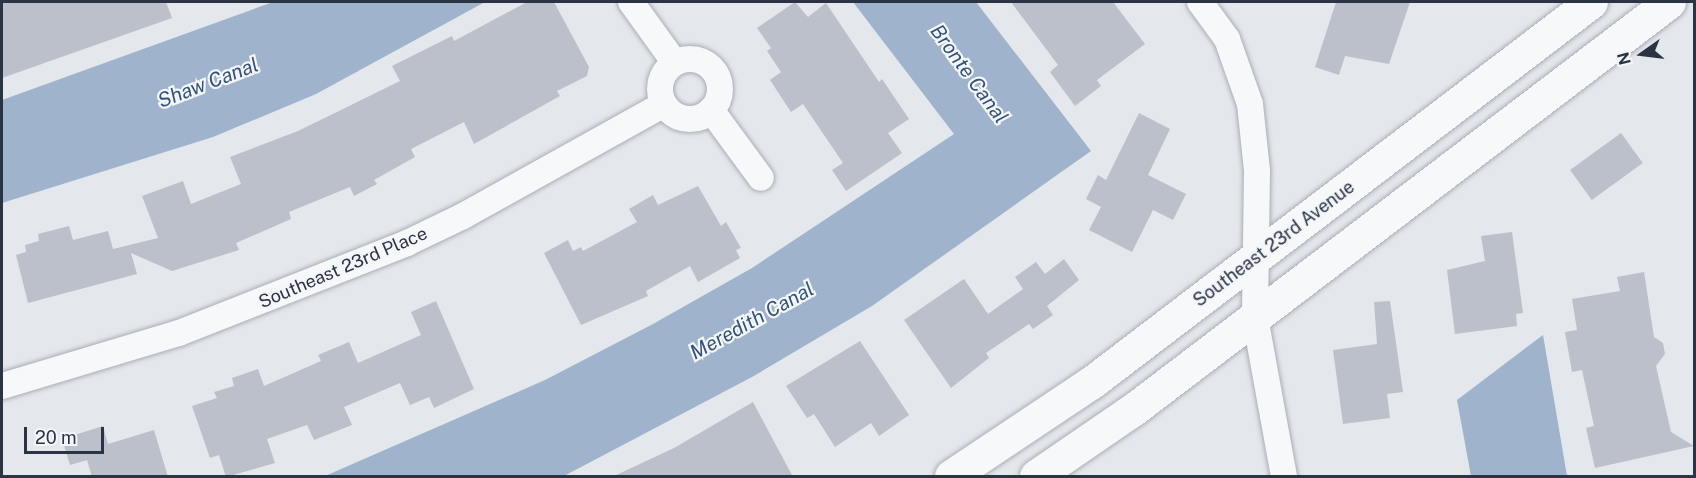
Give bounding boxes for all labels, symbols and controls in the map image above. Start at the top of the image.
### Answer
water label: Bronte Canal [925,20,1013,128]
north arrow [1612,24,1672,84]
text: N [1613,50,1635,67]
water label: Shaw Canal [154,53,262,113]
street label: Southeast 23rd Avenue [1189,176,1359,312]
street label: Southeast 23rd Place [255,223,431,313]
water label: Meredith Canal [686,277,818,365]
scale bar [27,415,106,453]
text: 20 m [35,427,77,448]

